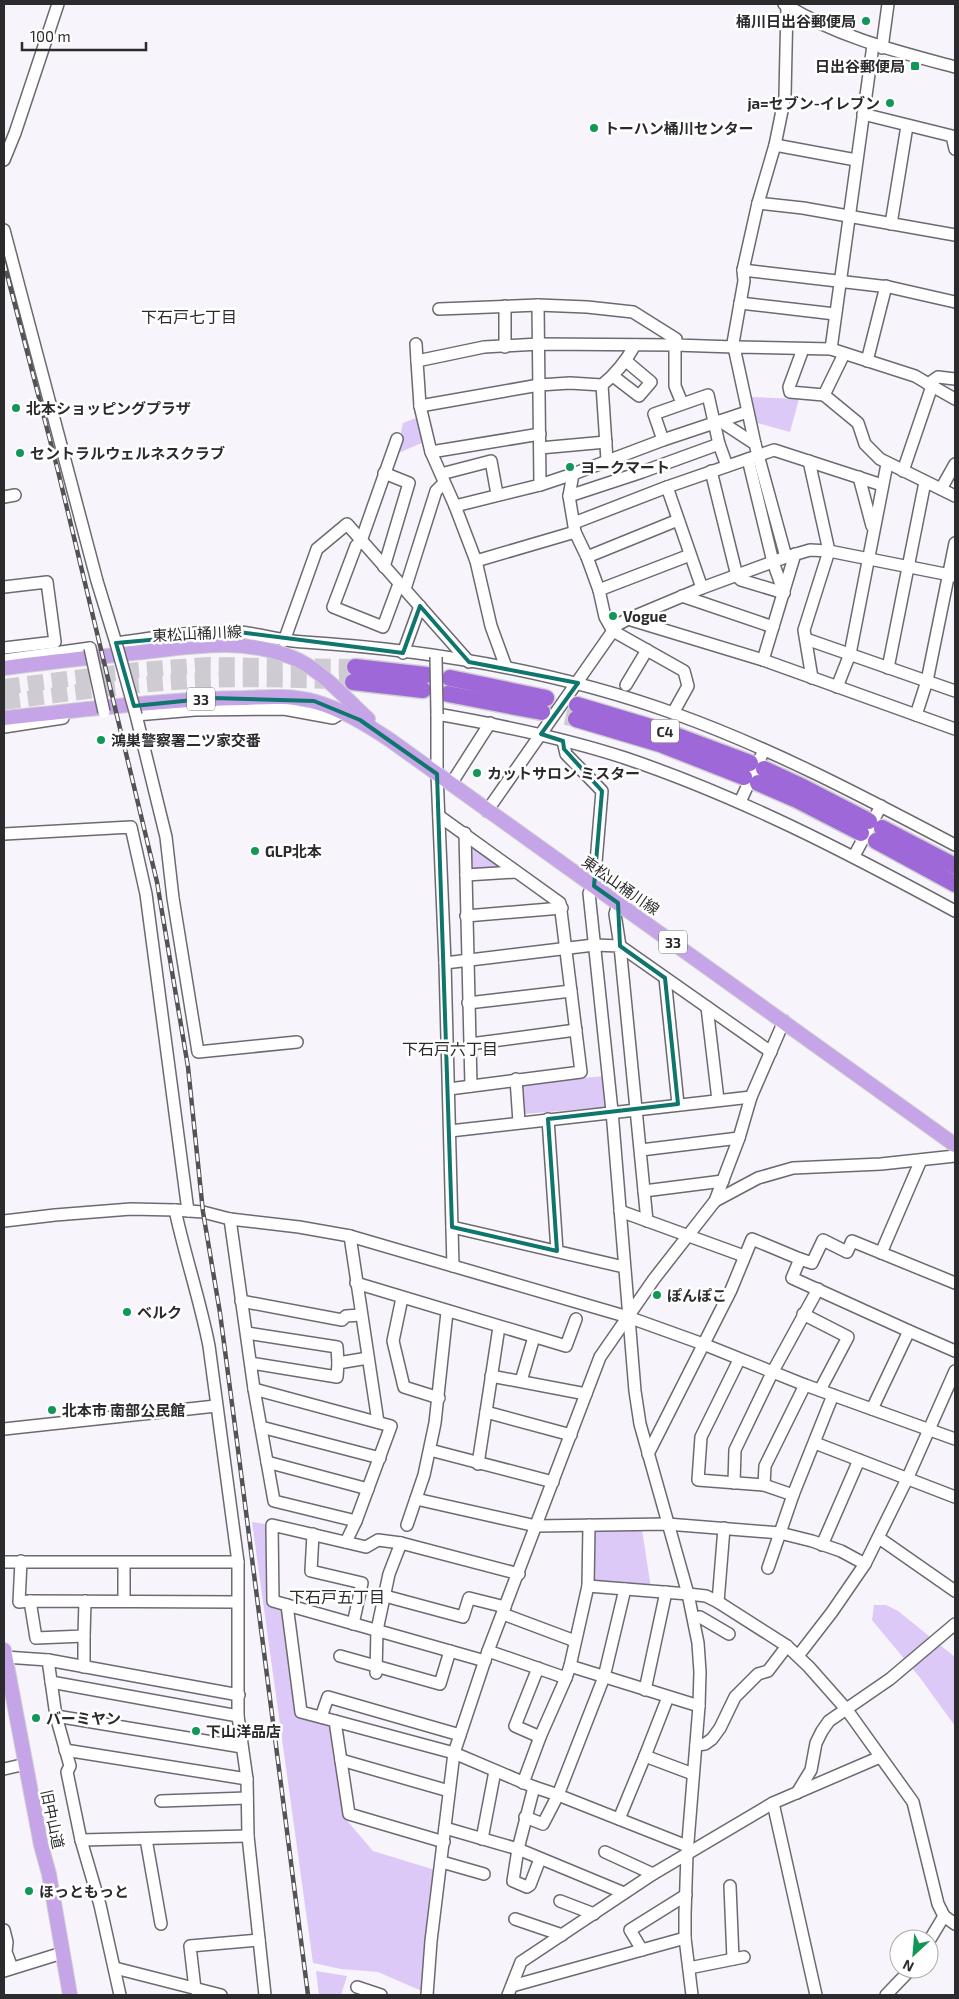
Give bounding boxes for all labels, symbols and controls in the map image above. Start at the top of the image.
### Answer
place label: 桶川日出谷郵便局 [736,12,856,30]
marker: 桶川日出谷郵便局 [860,15,872,27]
scale bar [22,20,146,52]
text: 100 m [30,27,71,45]
place label: 日出谷郵便局 [815,57,905,75]
marker: 日出谷郵便局 [909,60,921,72]
place label: ja=セブン-イレブン [747,94,880,112]
marker: ja=セブン-イレブン [884,97,896,109]
place label: トーハン桶川センター [604,119,754,137]
marker: トーハン桶川センター [588,122,600,134]
district label: 下石戸七丁目 [141,307,237,326]
place label: 北本ショッピングプラザ [26,399,191,417]
marker: 北本ショッピングプラザ [10,402,22,414]
place label: セントラルウェルネスクラブ [30,444,225,462]
marker: セントラルウェルネスクラブ [14,447,26,459]
place label: ヨークマート [580,458,670,476]
marker: ヨークマート [564,461,576,473]
place label: Vogue [623,607,667,625]
marker: Vogue [607,610,619,622]
street label: 東松山桶川線 [152,622,242,644]
road number: 33 [187,688,215,711]
road number: C4 [651,719,679,742]
place label: 鴻巣警察署二ツ家交番 [111,731,261,749]
marker: 鴻巣警察署二ツ家交番 [95,734,107,746]
place label: カットサロン ミスター [487,764,640,782]
marker: カットサロン ミスター [471,767,483,779]
place label: GLP北本 [265,842,322,860]
marker: GLP北本 [249,845,261,857]
street label: 東松山桶川線 [579,852,663,918]
road number: 33 [659,930,687,954]
district label: 下石戸六丁目 [402,1039,498,1058]
place label: ぽんぽこ [667,1286,727,1304]
marker: ぽんぽこ [651,1289,663,1301]
place label: ベルク [137,1303,182,1321]
marker: ベルク [121,1306,133,1318]
place label: 北本市 南部公民館 [62,1401,185,1419]
marker: 北本市 南部公民館 [46,1404,58,1416]
district label: 下石戸五丁目 [289,1587,385,1606]
place label: バーミヤン [46,1709,121,1727]
marker: バーミヤン [30,1712,42,1724]
place label: 下山洋品店 [206,1722,281,1740]
marker: 下山洋品店 [190,1725,202,1737]
street label: 旧中山道 [38,1788,68,1850]
place label: ほっともっと [39,1882,129,1900]
marker: ほっともっと [23,1885,35,1897]
north arrow [889,1929,939,1979]
text: N [900,1956,916,1976]

